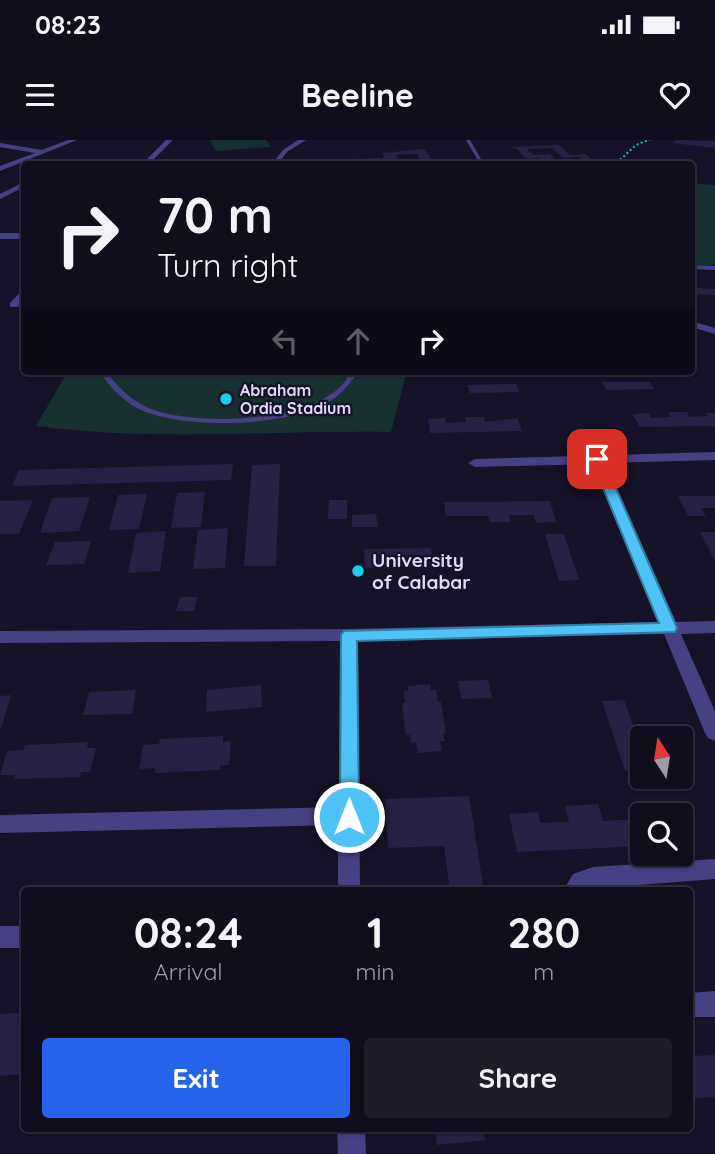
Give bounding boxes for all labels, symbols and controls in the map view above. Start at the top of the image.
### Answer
text: 08:23 [35,8,101,41]
text: Beeline [301,75,414,115]
icon: menu [21,76,59,114]
icon: heart [656,76,694,114]
text: 70 m [157,184,273,245]
icon: right [42,189,133,280]
text: Turn right [157,245,298,285]
icon: left [266,322,304,360]
icon: ahead [339,322,377,360]
icon: right [412,322,450,360]
place label: Abraham Ordia Stadium [240,380,351,418]
marker: Abraham Ordia Stadium [218,391,234,407]
pin [567,429,627,489]
icon: arrive [578,440,616,478]
place label: University of Calabar [372,548,471,594]
marker: University of Calabar [350,563,366,579]
north arrow [630,726,693,789]
map controls [630,726,693,866]
position arrow [312,780,386,854]
button: search [630,803,693,866]
text: 08:24 [134,906,243,959]
text: 1 [367,906,383,959]
text: 280 [507,906,580,959]
text: Arrival [154,957,223,986]
text: min [355,957,395,986]
text: m [533,957,554,986]
button: Exit [42,1038,350,1118]
button: Share [364,1038,672,1118]

